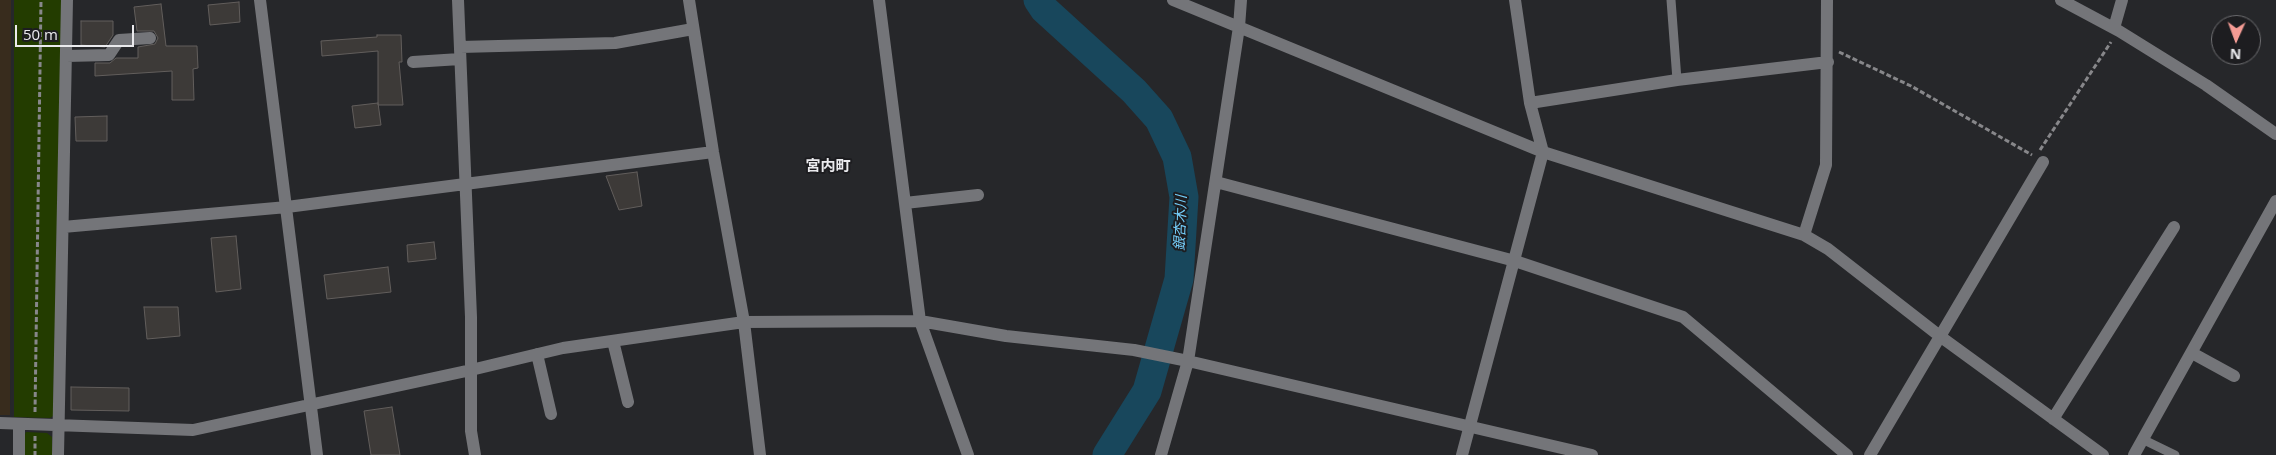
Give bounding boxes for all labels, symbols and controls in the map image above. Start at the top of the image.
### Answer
scale bar [18,15,136,47]
north arrow [2211,15,2261,65]
text: 50 m [23,24,58,44]
text: N [2229,45,2242,64]
district label: 宮内町 [806,158,850,176]
water label: 銀杏木川 [1172,195,1190,251]

